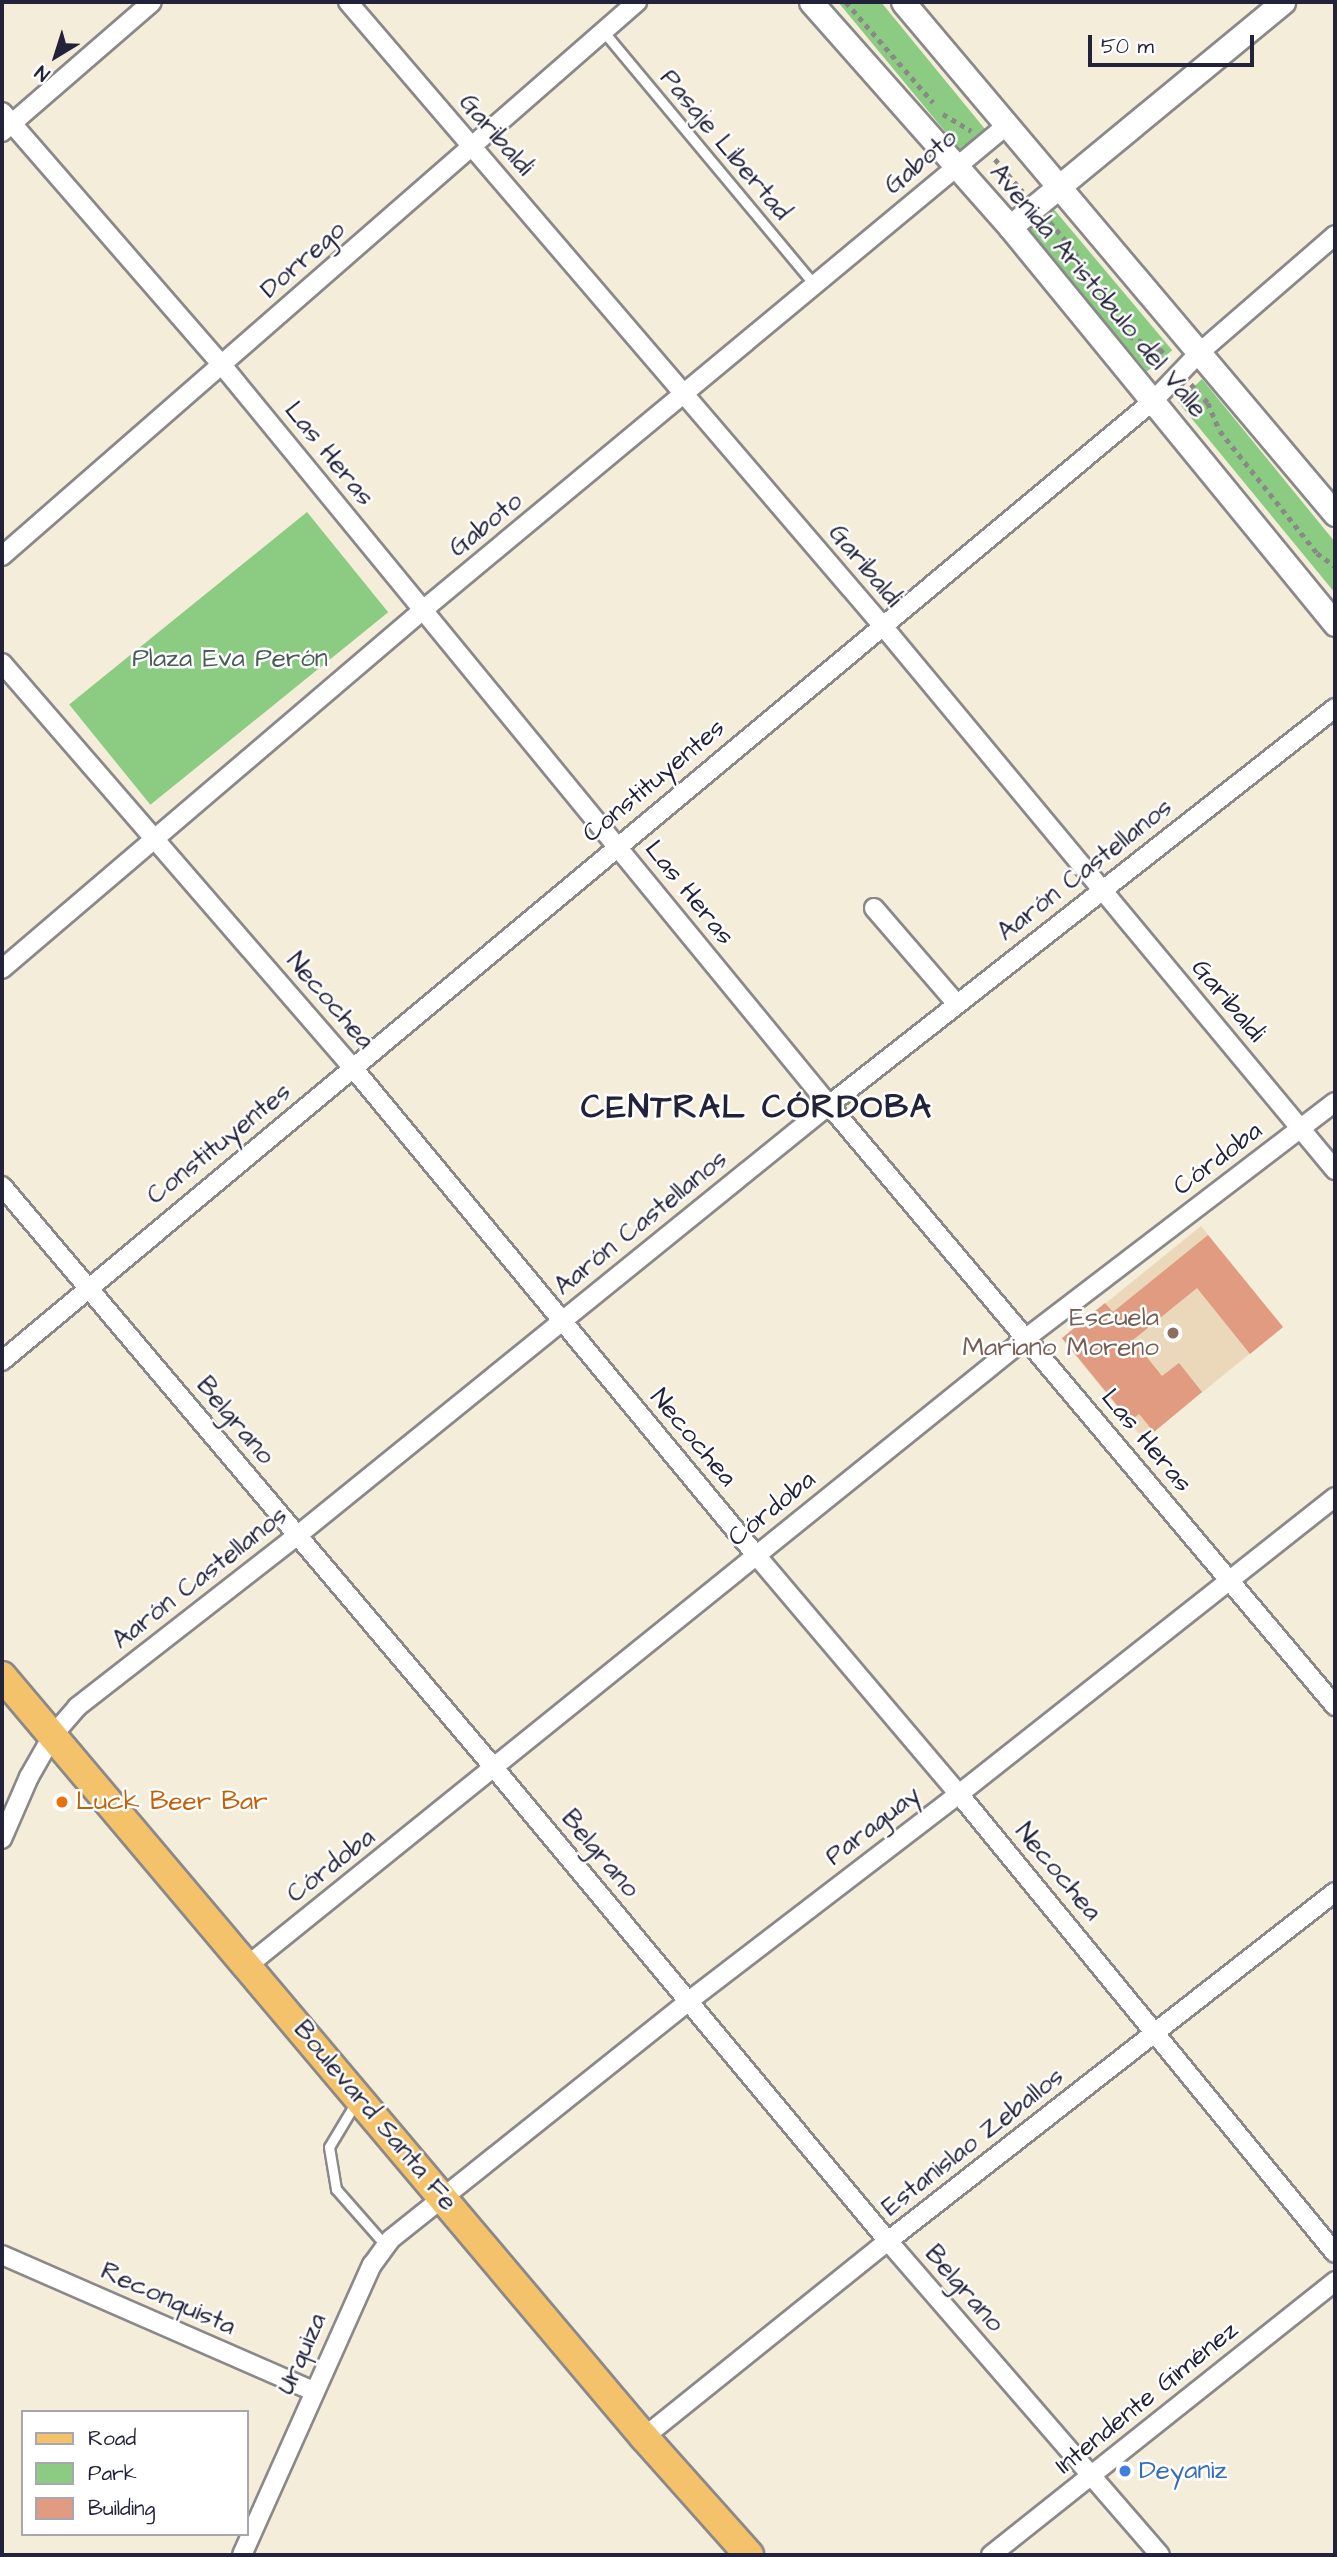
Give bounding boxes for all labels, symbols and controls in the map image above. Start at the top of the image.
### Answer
north arrow [21,21,91,91]
scale bar [1092,21,1258,65]
text: 50 m [1101,32,1154,61]
text: N [30,59,56,87]
street label: Pasaje Libertad [653,63,797,227]
street label: Garibaldi [452,88,540,182]
street label: Gaboto [878,123,964,201]
street label: Avenida Aristóbulo del Valle [983,158,1213,424]
street label: Dorrego [254,215,352,305]
street label: Las Heras [278,396,380,512]
street label: Gaboto [443,486,529,564]
street label: Garibaldi [821,518,909,614]
park label: Plaza Eva Perón [132,643,328,675]
street label: Constituyentes [576,712,732,850]
street label: Aarón Castellanos [991,792,1179,948]
street label: Las Heras [638,835,740,951]
street label: Necochea [279,946,381,1056]
street label: Garibaldi [1184,953,1272,1049]
street label: Constituyentes [141,1076,297,1212]
district label: CENTRAL CÓRDOBA [583,1088,931,1128]
street label: Córdoba [1167,1115,1269,1203]
street label: Aarón Castellanos [548,1144,734,1302]
place label: Escuela Mariano Moreno [963,1302,1159,1364]
marker: Escuela Mariano Moreno [1165,1325,1181,1341]
street label: Belgrano [189,1371,281,1471]
street label: Necochea [643,1383,743,1493]
street label: Las Heras [1094,1383,1198,1499]
street label: Córdoba [722,1464,822,1554]
street label: Aarón Castellanos [106,1500,294,1656]
street label: Paraguay [819,1779,927,1873]
place label: Luck Beer Bar [76,1786,267,1818]
marker: Luck Beer Bar [54,1794,70,1810]
street label: Belgrano [554,1804,646,1904]
street label: Necochea [1008,1817,1108,1927]
street label: Córdoba [281,1822,381,1910]
street label: Boulevard Santa Fe [286,2015,464,2217]
street label: Estanislao Zeballos [876,2061,1070,2223]
street label: Belgrano [918,2239,1010,2339]
street label: Reconquista [96,2255,240,2343]
street label: Urquiza [270,2309,334,2399]
street label: Intendente Giménez [1049,2315,1245,2481]
legend [21,2410,248,2536]
text: Road [88,2424,136,2453]
place label: Deyaniz [1139,2455,1227,2487]
text: Park [88,2459,137,2488]
marker: Deyaniz [1117,2463,1133,2479]
text: Building [88,2494,155,2523]

